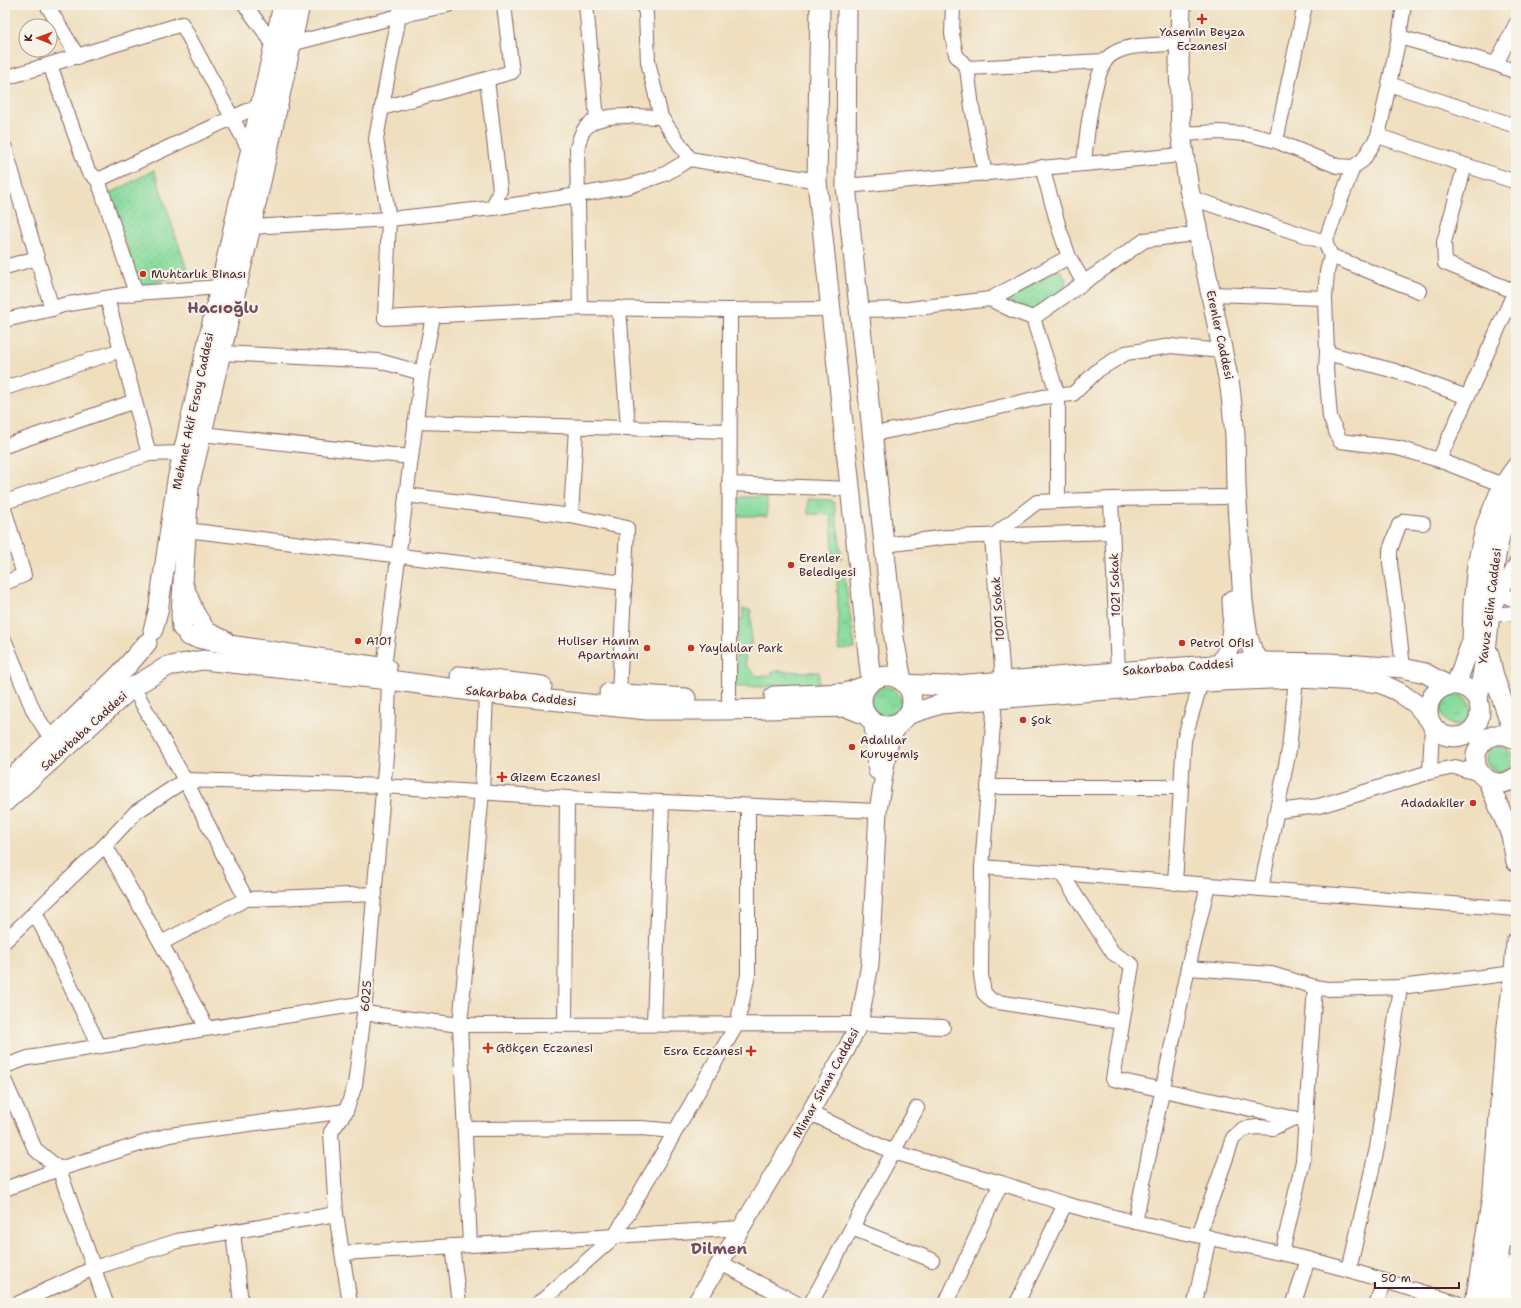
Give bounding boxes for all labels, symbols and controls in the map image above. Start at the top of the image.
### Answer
marker: Yasemin Beyza Eczanesi [1197,14,1207,24]
north arrow [18,18,58,58]
place label: Yasemin Beyza Eczanesi [1159,24,1245,54]
text: K [21,33,36,42]
place label: Muhtarlık Binası [151,266,246,282]
marker: Muhtarlık Binası [138,269,148,279]
street label: Erenler Caddesi [1203,289,1237,381]
district label: Hacıoğlu [187,297,259,318]
street label: Mehmet Akif Ersoy Caddesi [169,331,217,491]
street label: Yavuz Selim Caddesi [1475,547,1505,665]
place label: Erenler Belediyesi [799,550,856,580]
street label: 1021 Sokak [1106,553,1124,617]
marker: Erenler Belediyesi [786,560,796,570]
street label: 1001 Sokak [988,576,1008,642]
place label: A101 [366,633,392,649]
place label: Huliser Hanım Apartmanı [558,633,639,663]
place label: Petrol Ofisi [1190,635,1254,651]
marker: A101 [353,636,363,646]
marker: Petrol Ofisi [1177,638,1187,648]
place label: Yaylalılar Park [699,640,783,656]
marker: Huliser Hanım Apartmanı [642,643,652,653]
marker: Yaylalılar Park [686,643,696,653]
street label: Sakarbaba Caddesi [1122,655,1234,679]
street label: Sakarbaba Caddesi [465,682,577,710]
street label: Sakarbaba Caddesi [37,688,131,774]
place label: Şok [1031,712,1052,728]
marker: Şok [1018,715,1028,725]
place label: Adalılar Kuruyemiş [860,732,919,762]
marker: Adalılar Kuruyemiş [847,742,857,752]
place label: Gizem Eczanesi [510,769,601,785]
marker: Gizem Eczanesi [497,772,507,782]
place label: Adadakiler [1401,795,1465,811]
marker: Adadakiler [1468,798,1478,808]
street label: 6025 [357,980,375,1012]
street label: Mimar Sinan Caddesi [789,1025,863,1141]
place label: Gökçen Eczanesi [496,1040,593,1056]
marker: Gökçen Eczanesi [483,1043,493,1053]
place label: Esra Eczanesi [663,1043,743,1059]
marker: Esra Eczanesi [746,1046,756,1056]
district label: Dilmen [691,1238,748,1259]
scale bar [1375,1264,1459,1290]
text: 50 m [1381,1270,1411,1286]

